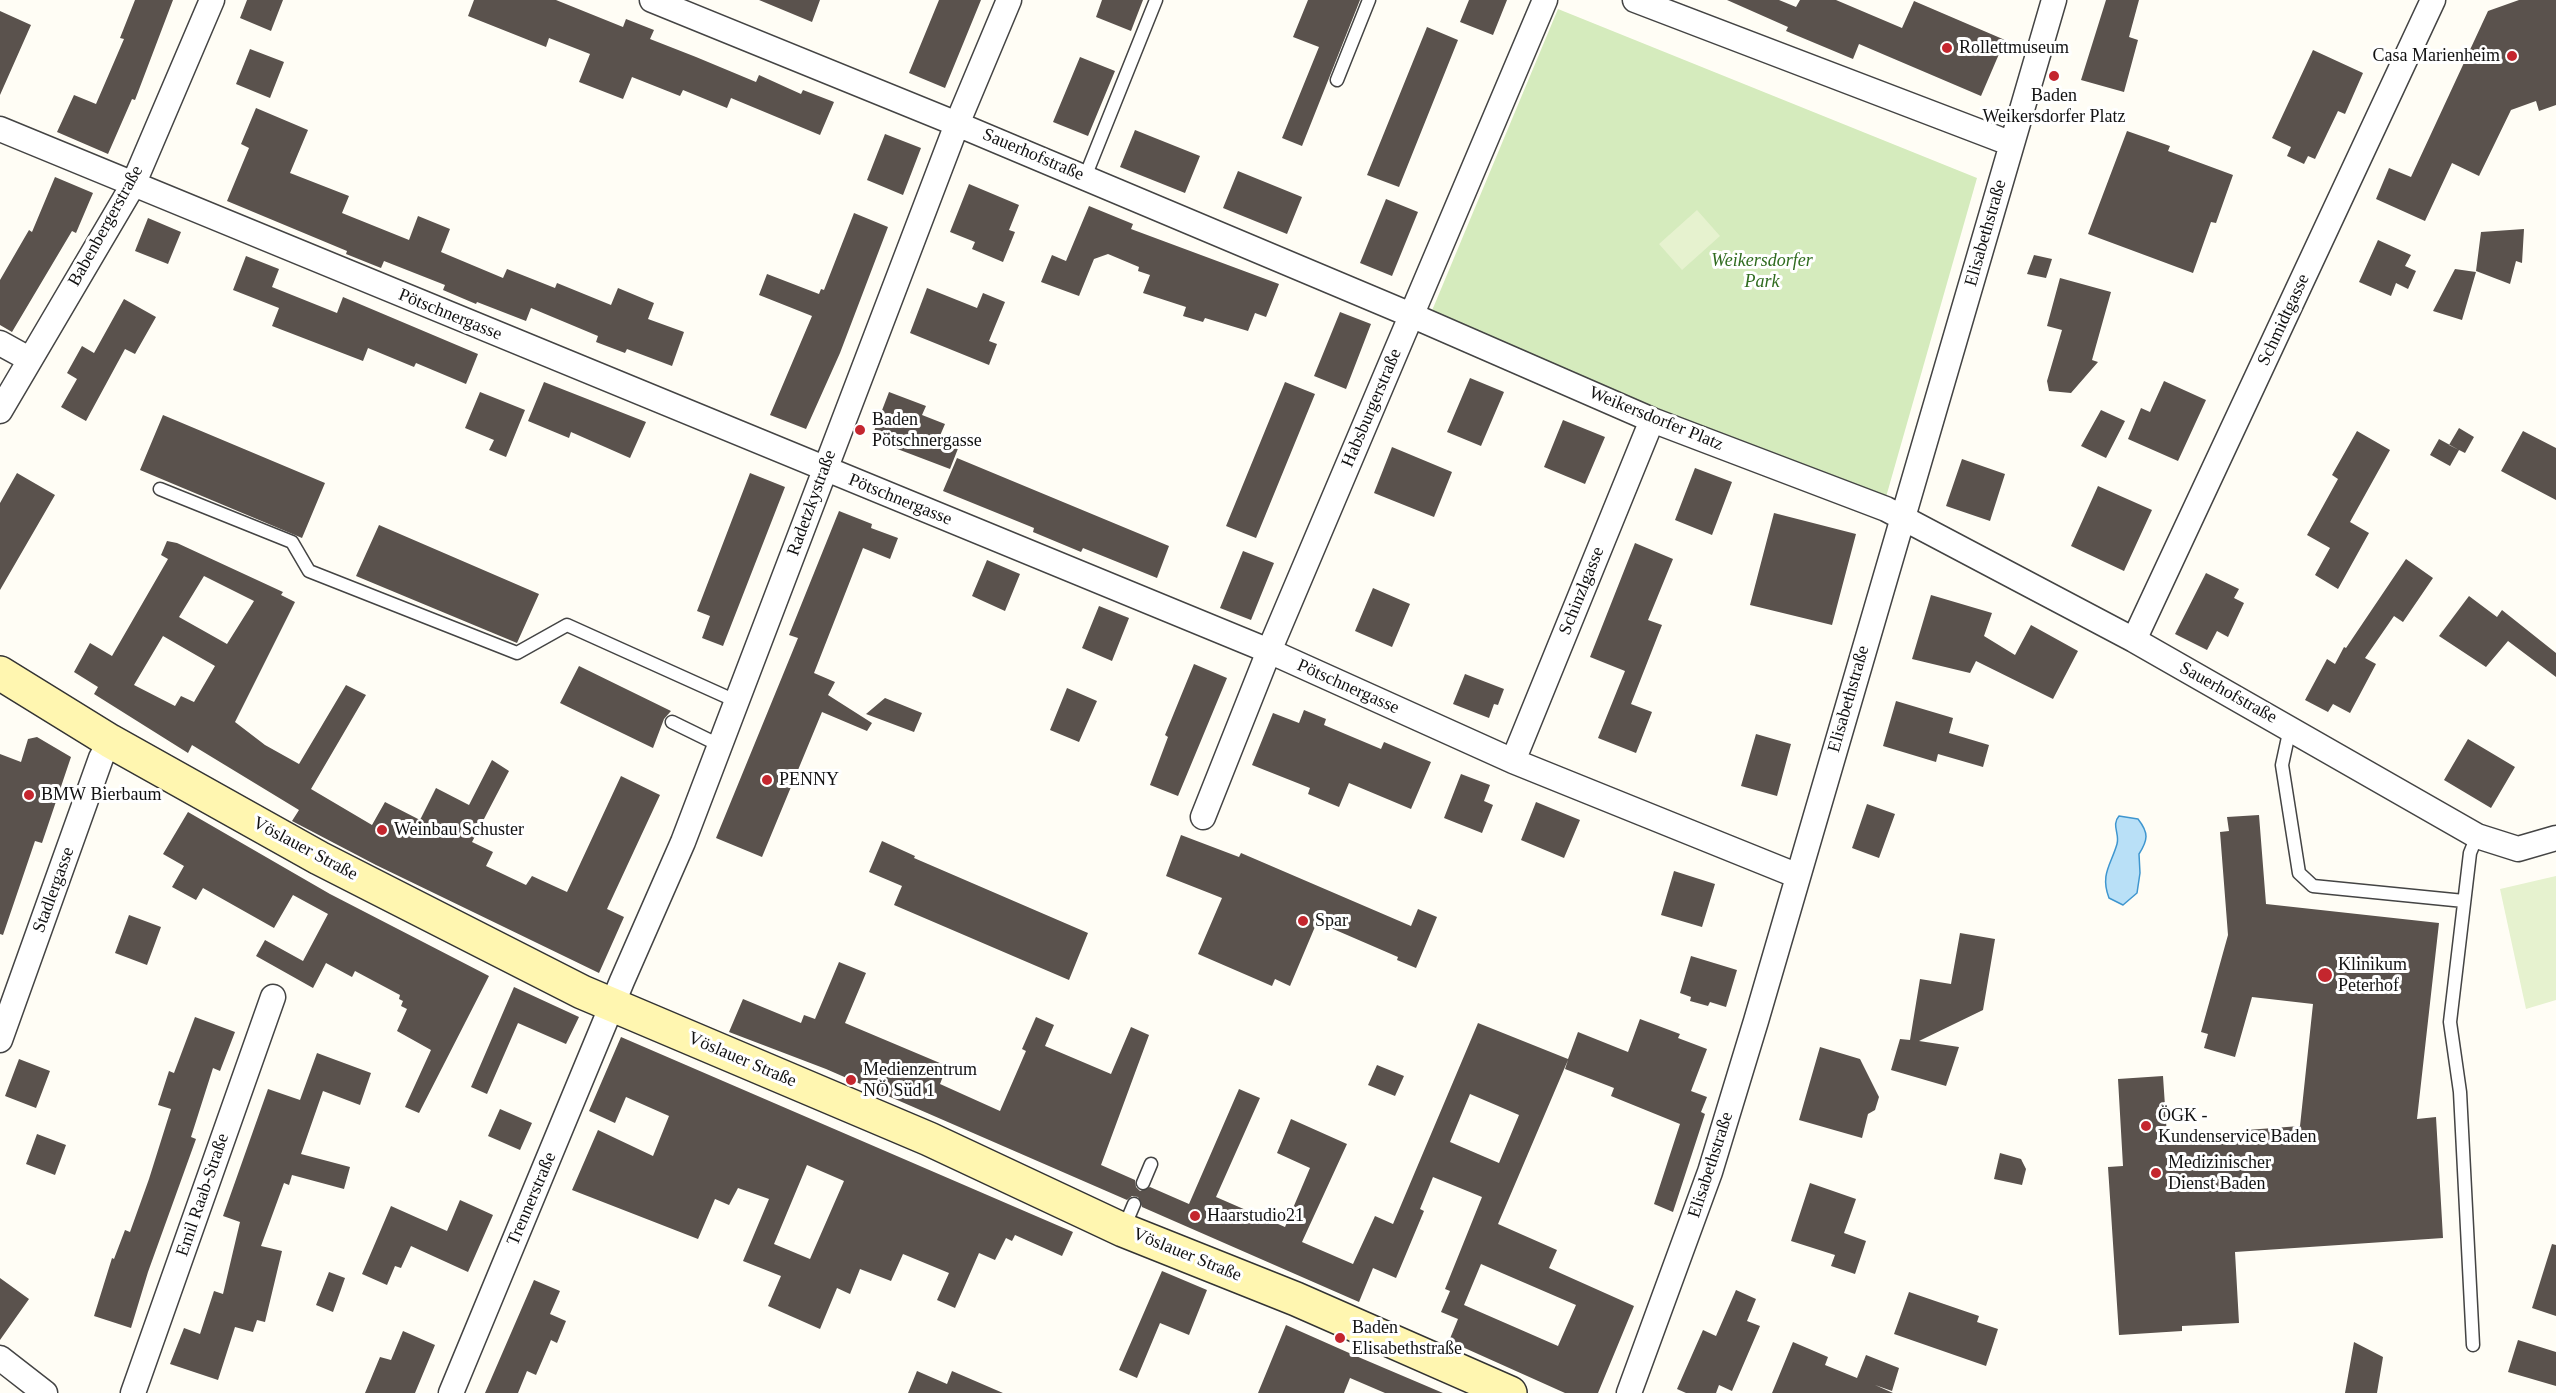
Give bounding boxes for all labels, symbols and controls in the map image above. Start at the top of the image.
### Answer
place label: Rollettmuseum [1959,37,2069,59]
marker: Rollettmuseum [1940,41,1954,55]
place label: Casa Marienheim [2373,45,2500,67]
marker: Casa Marienheim [2505,49,2519,63]
marker: Baden Weikersdorfer Platz [2047,69,2061,83]
place label: Baden Weikersdorfer Platz [1983,85,2125,128]
street label: Sauerhofstraße [979,124,1087,186]
street label: Babenbergerstraße [64,162,148,290]
street label: Elisabethstraße [1960,177,2012,289]
park label: Weikersdorfer Park [1711,250,1813,292]
street label: Schmidtgasse [2253,271,2315,369]
street label: Pötschnergasse [395,284,505,346]
street label: Habsburgerstraße [1337,346,1407,470]
street label: Weikersdorfer Platz [1586,382,1726,456]
place label: Baden Pötschnergasse [872,409,982,452]
marker: Baden Pötschnergasse [853,423,867,437]
street label: Radetzkystraße [783,447,841,559]
street label: Pötschnergasse [845,469,955,531]
street label: Schinzlgasse [1555,544,1609,638]
street label: Elisabethstraße [1823,643,1875,755]
street label: Pötschnergasse [1294,655,1402,719]
street label: Sauerhofstraße [2176,657,2280,729]
place label: PENNY [779,769,839,791]
marker: PENNY [760,773,774,787]
place label: BMW Bierbaum [41,784,161,806]
marker: BMW Bierbaum [22,788,36,802]
street label: Vöslauer Straße [249,812,361,886]
place label: Weinbau Schuster [394,819,524,841]
marker: Weinbau Schuster [375,823,389,837]
street label: Stadlergasse [29,844,79,936]
place label: Spar [1315,910,1348,932]
marker: Spar [1296,914,1310,928]
place label: Klinikum Peterhof [2338,954,2407,996]
marker: Klinikum Peterhof [2316,966,2334,984]
street label: Vöslauer Straße [685,1028,799,1092]
place label: Medienzentrum NÖ Süd 1 [863,1059,977,1102]
marker: Medienzentrum NÖ Süd 1 [844,1073,858,1087]
place label: ÖGK - Kundenservice Baden [2158,1105,2316,1148]
street label: Elisabethstraße [1684,1109,1738,1221]
marker: ÖGK - Kundenservice Baden [2139,1119,2153,1133]
street label: Emil Raab-Straße [172,1131,234,1259]
street label: Trennerstraße [503,1149,561,1249]
place label: Medizinischer Dienst Baden [2168,1152,2271,1194]
marker: Medizinischer Dienst Baden [2149,1166,2163,1180]
place label: Haarstudio21 [1207,1205,1304,1227]
marker: Haarstudio21 [1188,1209,1202,1223]
street label: Vöslauer Straße [1129,1223,1245,1287]
place label: Baden Elisabethstraße [1352,1317,1462,1360]
marker: Baden Elisabethstraße [1333,1331,1347,1345]

